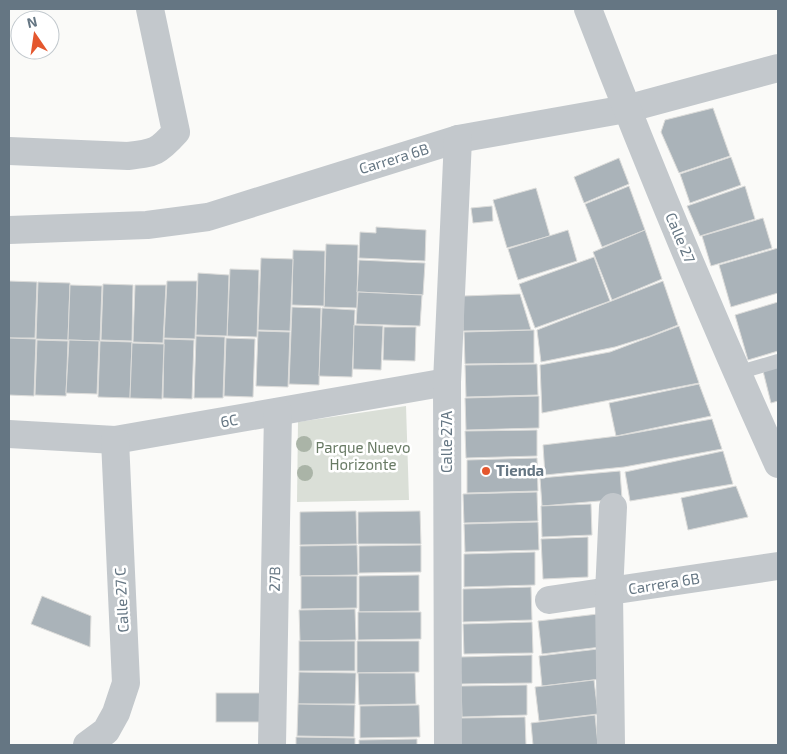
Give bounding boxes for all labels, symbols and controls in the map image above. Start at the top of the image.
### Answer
north arrow [10,10,60,60]
text: N [25,12,39,31]
street label: Carrera 6B [357,139,431,177]
street label: Calle 27 [662,210,700,266]
street label: 6C [219,410,239,430]
street label: Calle 27A [437,410,455,473]
park label: Parque Nuevo Horizonte [316,438,410,473]
place label: Tienda [496,461,544,479]
marker: Tienda [480,465,492,477]
street label: 27B [265,566,283,592]
street label: Calle 27 C [110,567,132,633]
street label: Carrera 6B [627,568,701,598]

